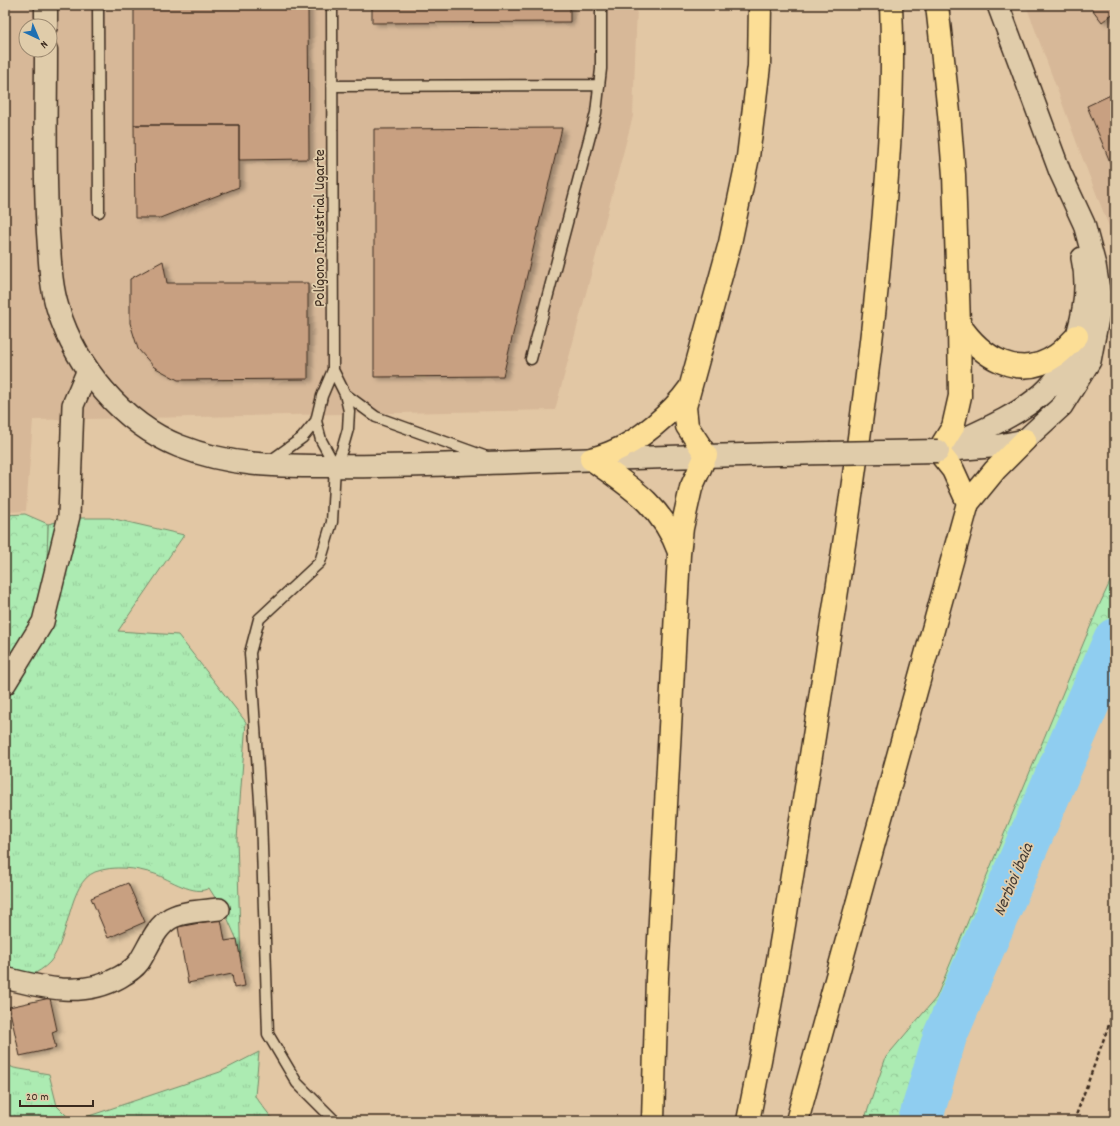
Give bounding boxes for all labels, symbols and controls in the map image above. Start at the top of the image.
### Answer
north arrow [18,18,58,58]
text: N [36,36,51,52]
street label: Polígono Industrial Ugarte [309,149,332,307]
water label: Nerbioi ibaia [989,839,1041,920]
scale bar [20,1082,93,1108]
text: 20 m [26,1089,49,1106]

